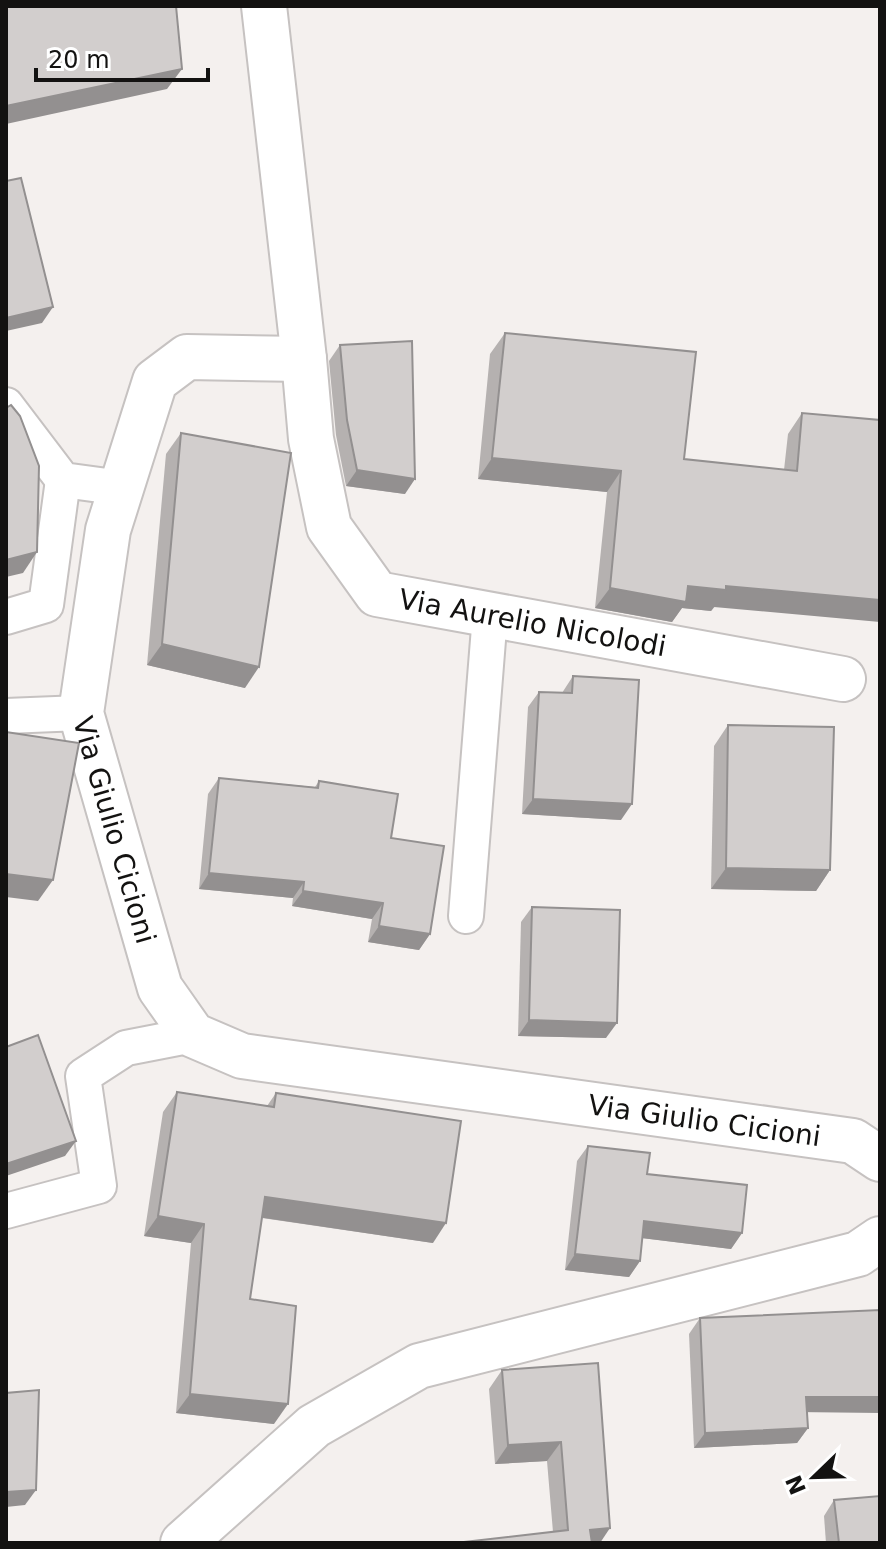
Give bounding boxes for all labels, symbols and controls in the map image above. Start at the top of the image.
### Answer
scale bar [36,32,208,82]
text: 20 m [48,46,110,74]
street label: Via Aurelio Nicolodi [396,582,669,663]
street label: Via Giulio Cicioni [66,713,162,947]
street label: Via Giulio Cicioni [586,1088,823,1153]
north arrow [774,1437,854,1517]
text: N [781,1471,811,1498]

